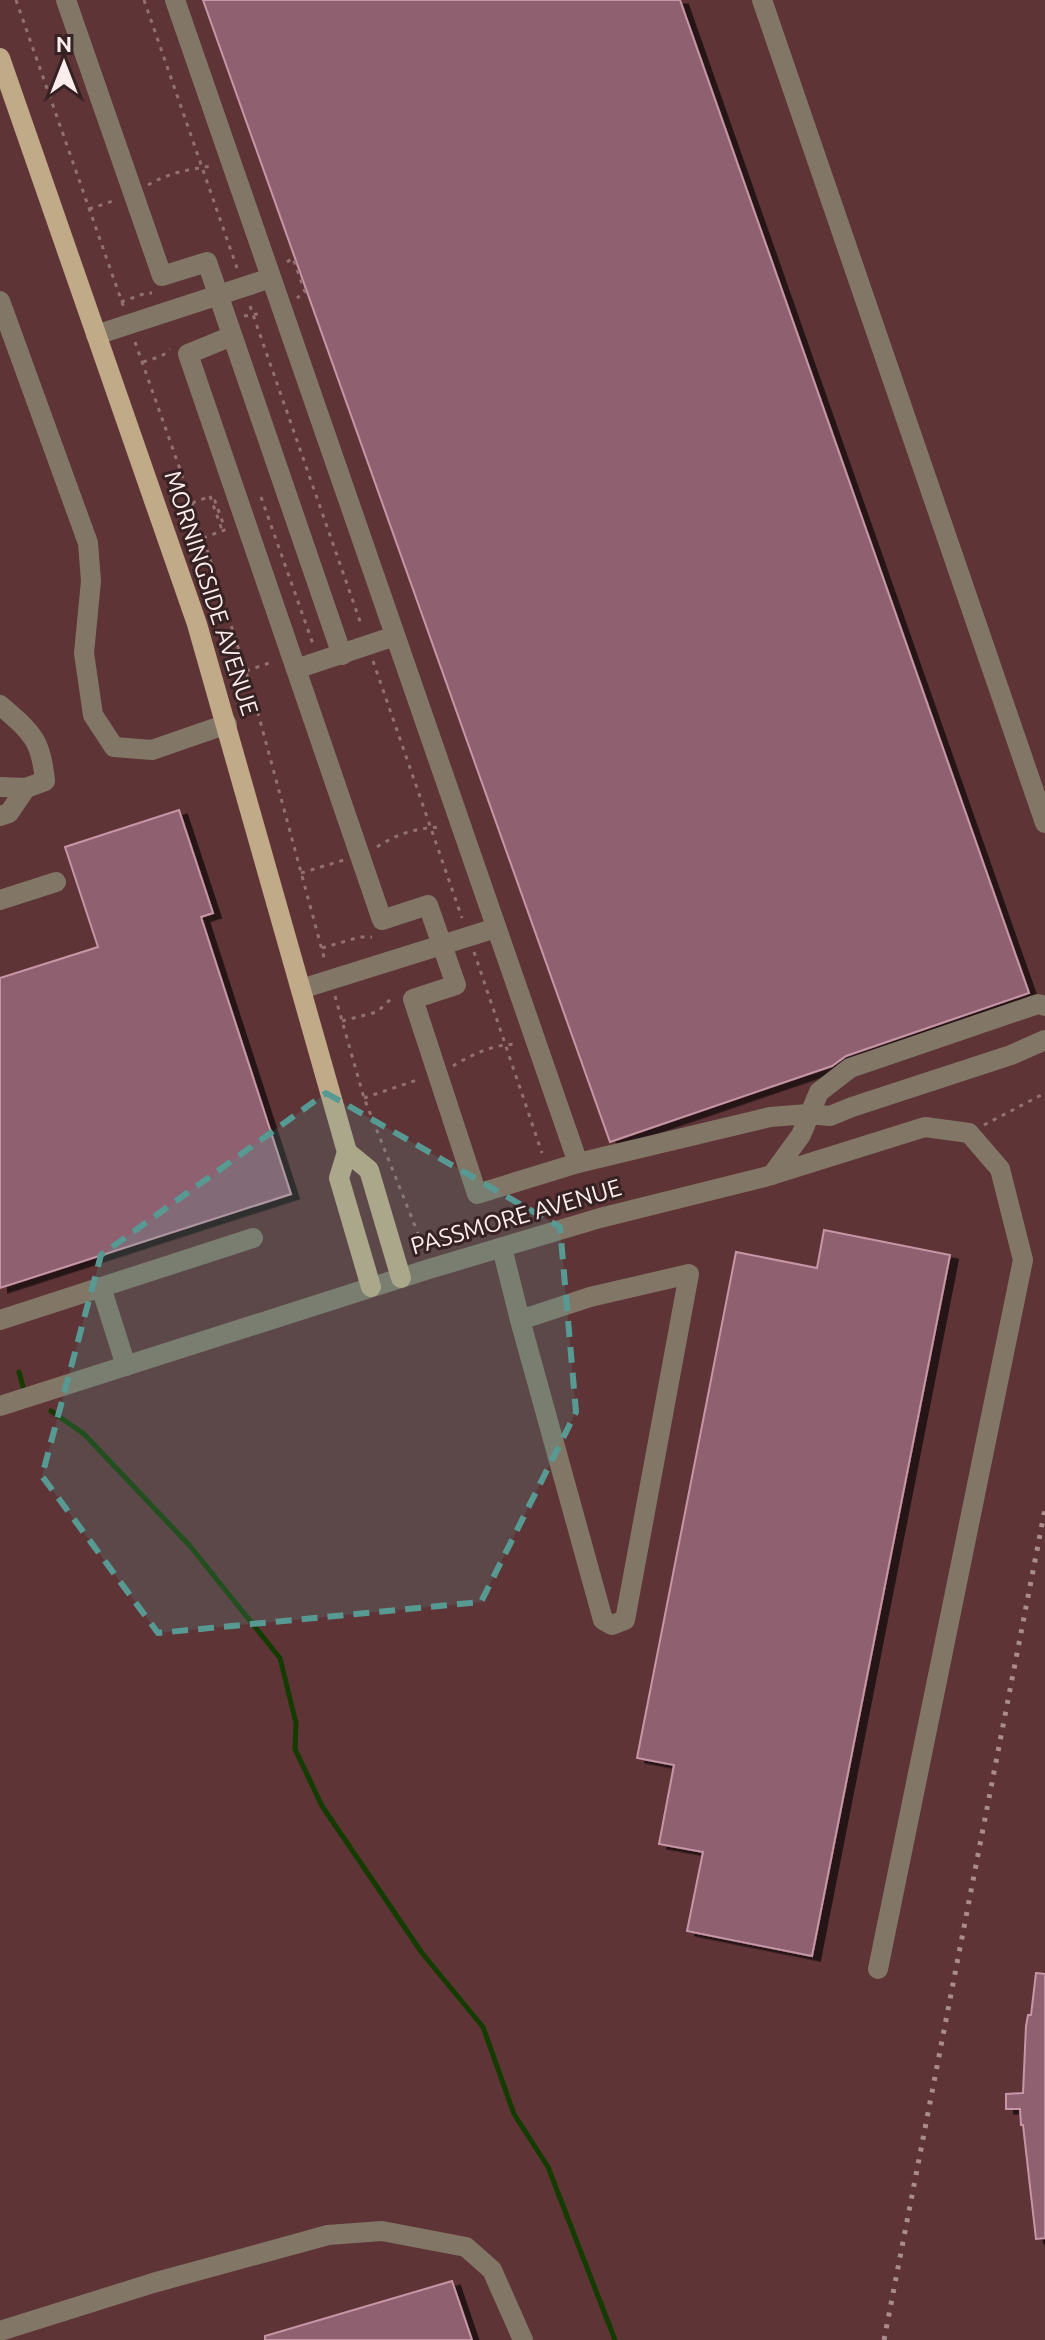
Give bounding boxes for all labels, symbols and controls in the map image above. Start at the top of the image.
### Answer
north arrow [24,24,104,104]
text: N [56,31,72,56]
street label: MORNINGSIDE AVENUE [159,467,264,718]
street label: PASSMORE AVENUE [407,1174,624,1260]

